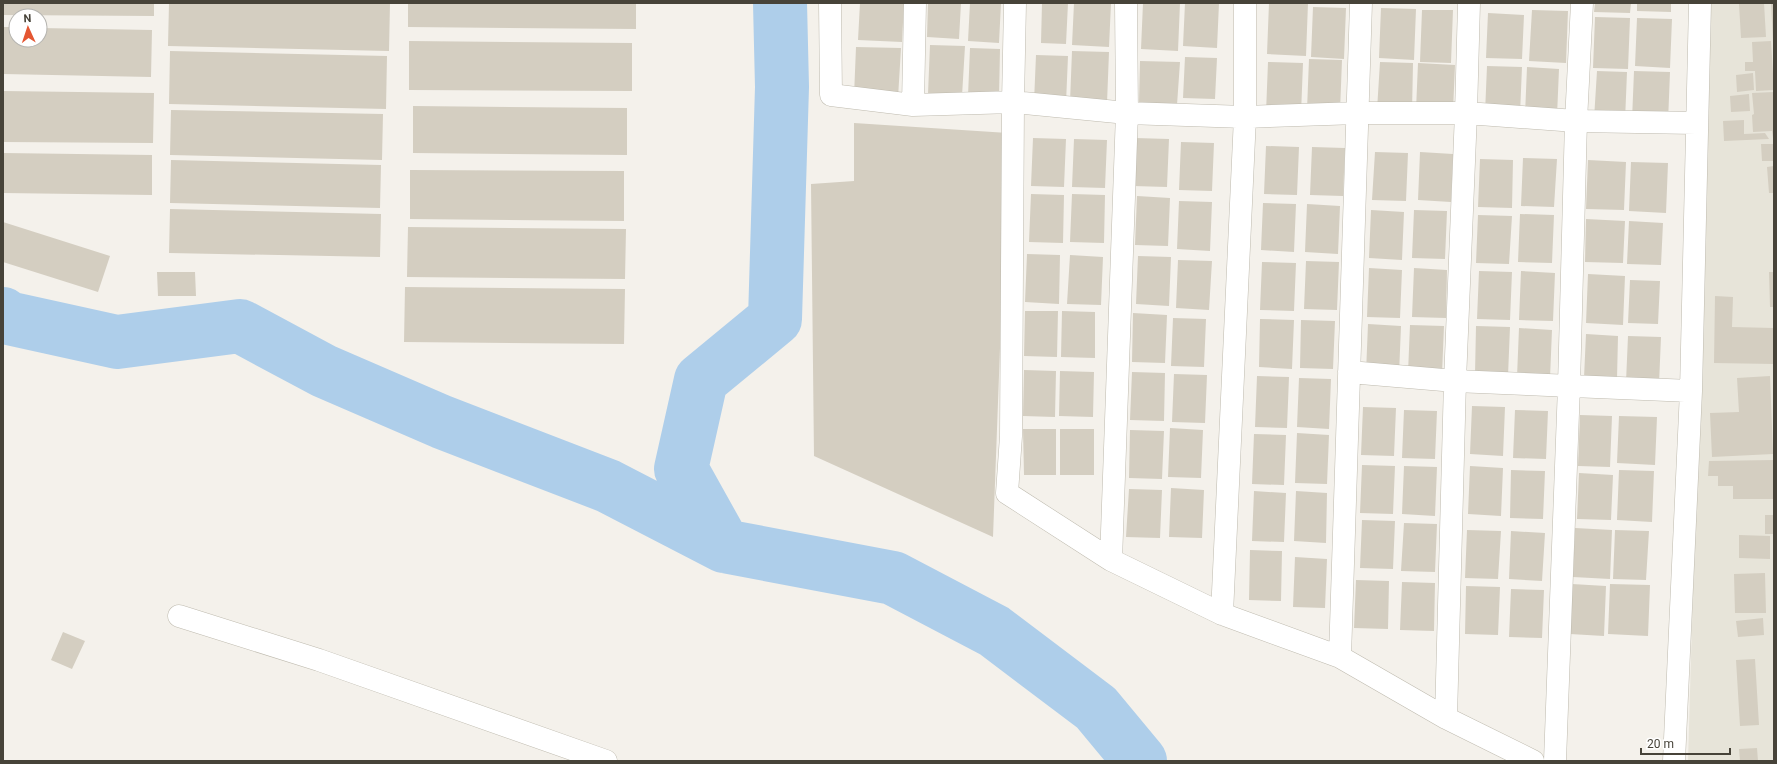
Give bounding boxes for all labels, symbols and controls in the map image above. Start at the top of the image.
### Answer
north arrow [8,8,48,48]
text: N [23,12,32,25]
scale bar [1641,730,1730,756]
text: 20 m [1647,737,1674,751]

